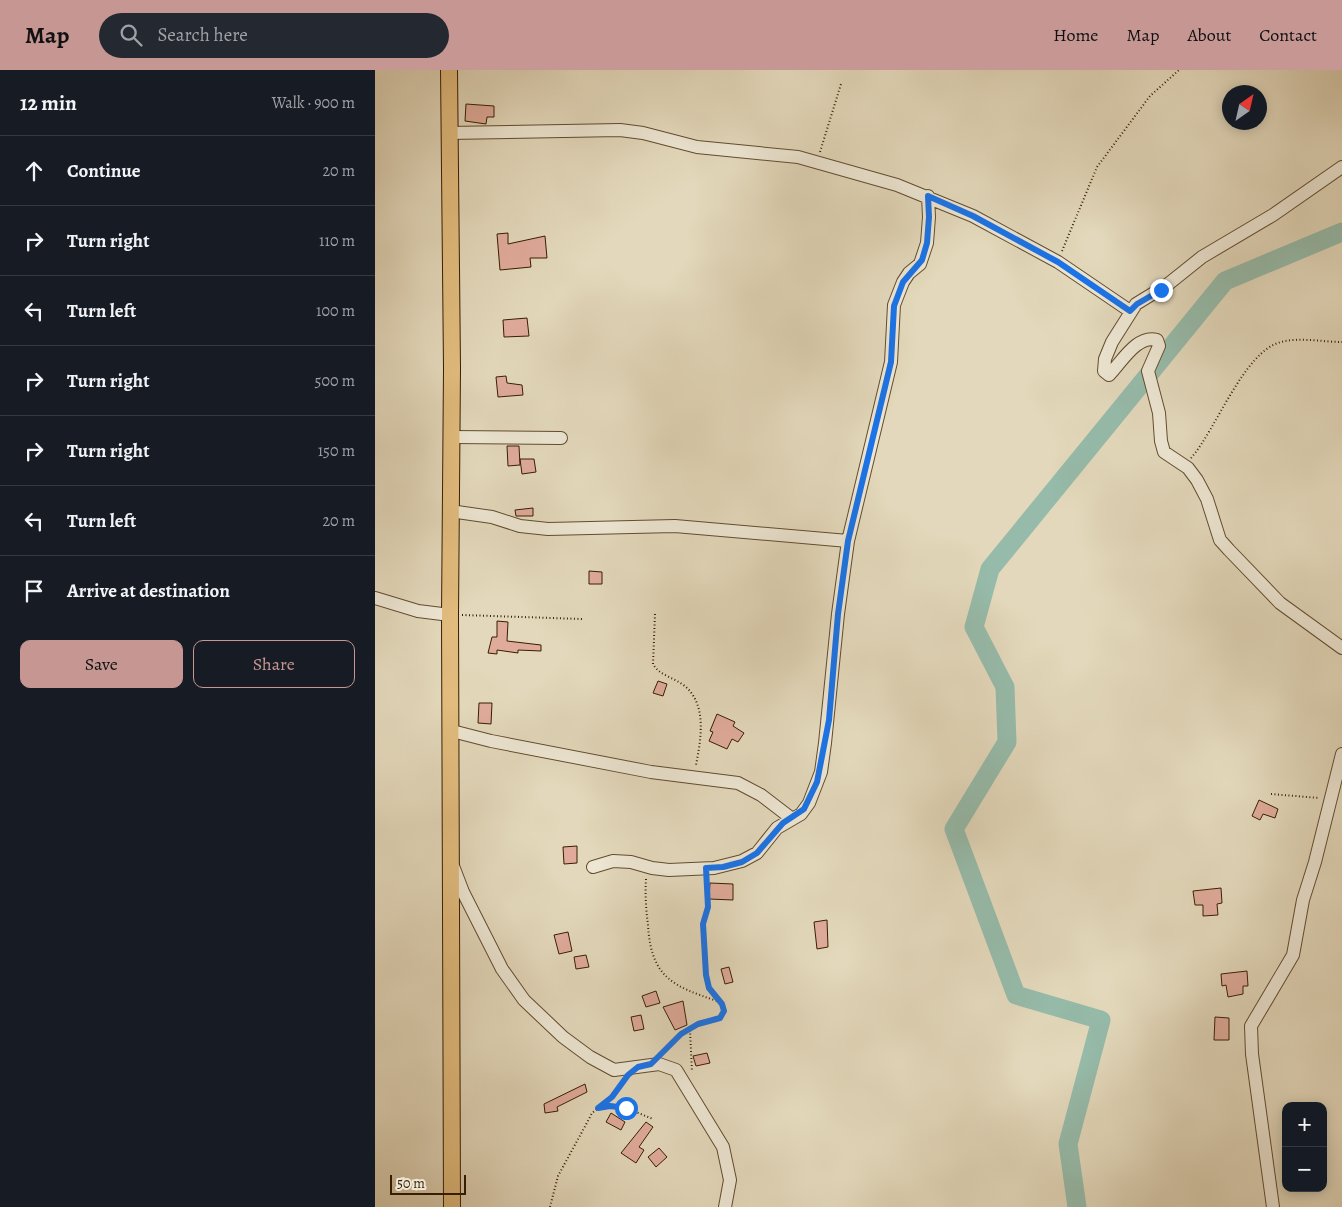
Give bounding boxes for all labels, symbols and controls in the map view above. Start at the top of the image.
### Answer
search box [99,13,449,58]
text: Map [25,19,69,51]
icon: search [117,21,145,49]
text: Search here [157,22,248,48]
text: Home [1053,23,1098,47]
text: Map [1126,23,1159,47]
text: About [1187,23,1231,47]
text: Contact [1259,23,1317,47]
north arrow [1222,85,1267,130]
text: 12 min [20,89,77,117]
text: Walk · 900 m [272,92,355,114]
icon: ahead [20,157,48,185]
text: Continue [67,158,141,184]
text: 20 m [322,160,355,182]
icon: right [20,227,48,255]
text: Turn right [67,228,149,254]
text: 110 m [319,230,355,252]
route end [1150,279,1173,302]
icon: left [20,297,48,325]
text: Turn left [67,298,136,324]
text: 100 m [316,300,355,322]
icon: right [20,367,48,395]
text: Turn right [67,368,149,394]
text: 500 m [315,370,355,392]
icon: right [20,437,48,465]
text: Turn right [67,438,149,464]
text: 150 m [318,440,355,462]
icon: left [20,507,48,535]
text: Turn left [67,508,136,534]
text: 20 m [322,510,355,532]
icon: arrive [20,577,48,605]
text: Arrive at destination [67,578,230,604]
button: Save [20,640,183,688]
button: Share [193,640,355,688]
route start [615,1097,638,1120]
map controls [1282,1102,1327,1192]
button: + [1282,1102,1327,1147]
button: − [1282,1147,1327,1192]
scale bar [390,1172,466,1195]
text: 50 m [397,1174,425,1193]

